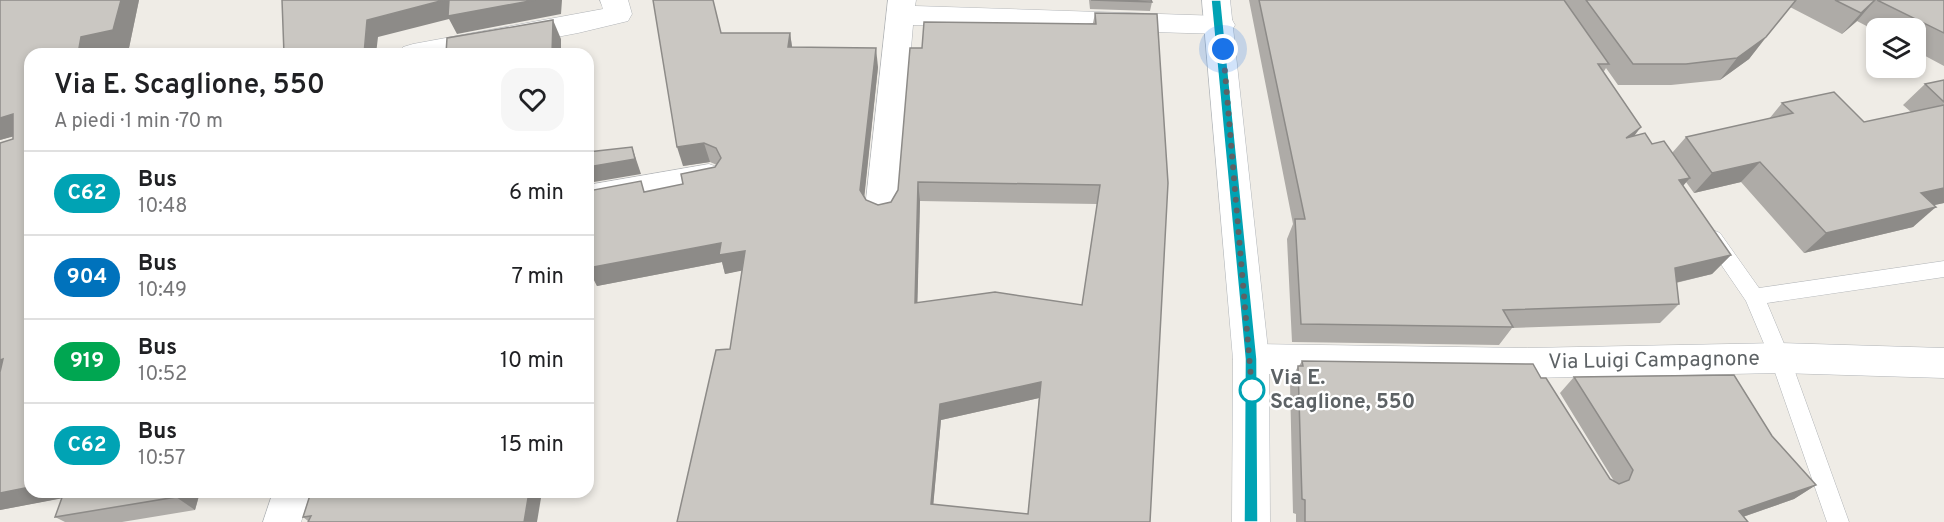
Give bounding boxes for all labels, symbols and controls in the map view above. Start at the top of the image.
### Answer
map controls [1866,18,1926,78]
button: layers [1866,18,1926,78]
your location [1208,34,1238,64]
text: Via E. Scaglione, 550 [54,68,325,104]
button: heart [501,68,564,131]
text: A piedi · 1 min · 70 m [54,109,223,135]
text: Bus [138,167,177,194]
text: C62 [67,180,107,207]
text: 6 min [509,180,564,207]
text: 10:48 [138,194,187,220]
text: Bus [138,251,177,278]
text: 904 [67,264,107,291]
text: 7 min [512,264,564,291]
text: 10:49 [138,278,187,304]
text: Bus [138,335,177,362]
street label: Via Luigi Campagnone [1548,346,1760,376]
text: 919 [70,348,104,375]
text: 10 min [500,348,564,375]
text: 10:52 [138,362,187,388]
place label: Via E. Scaglione, 550 [1270,365,1415,416]
marker: Via E. Scaglione, 550 [1239,377,1265,403]
text: Bus [138,419,177,446]
text: C62 [67,432,107,459]
text: 15 min [500,432,564,459]
text: 10:57 [138,446,185,472]

